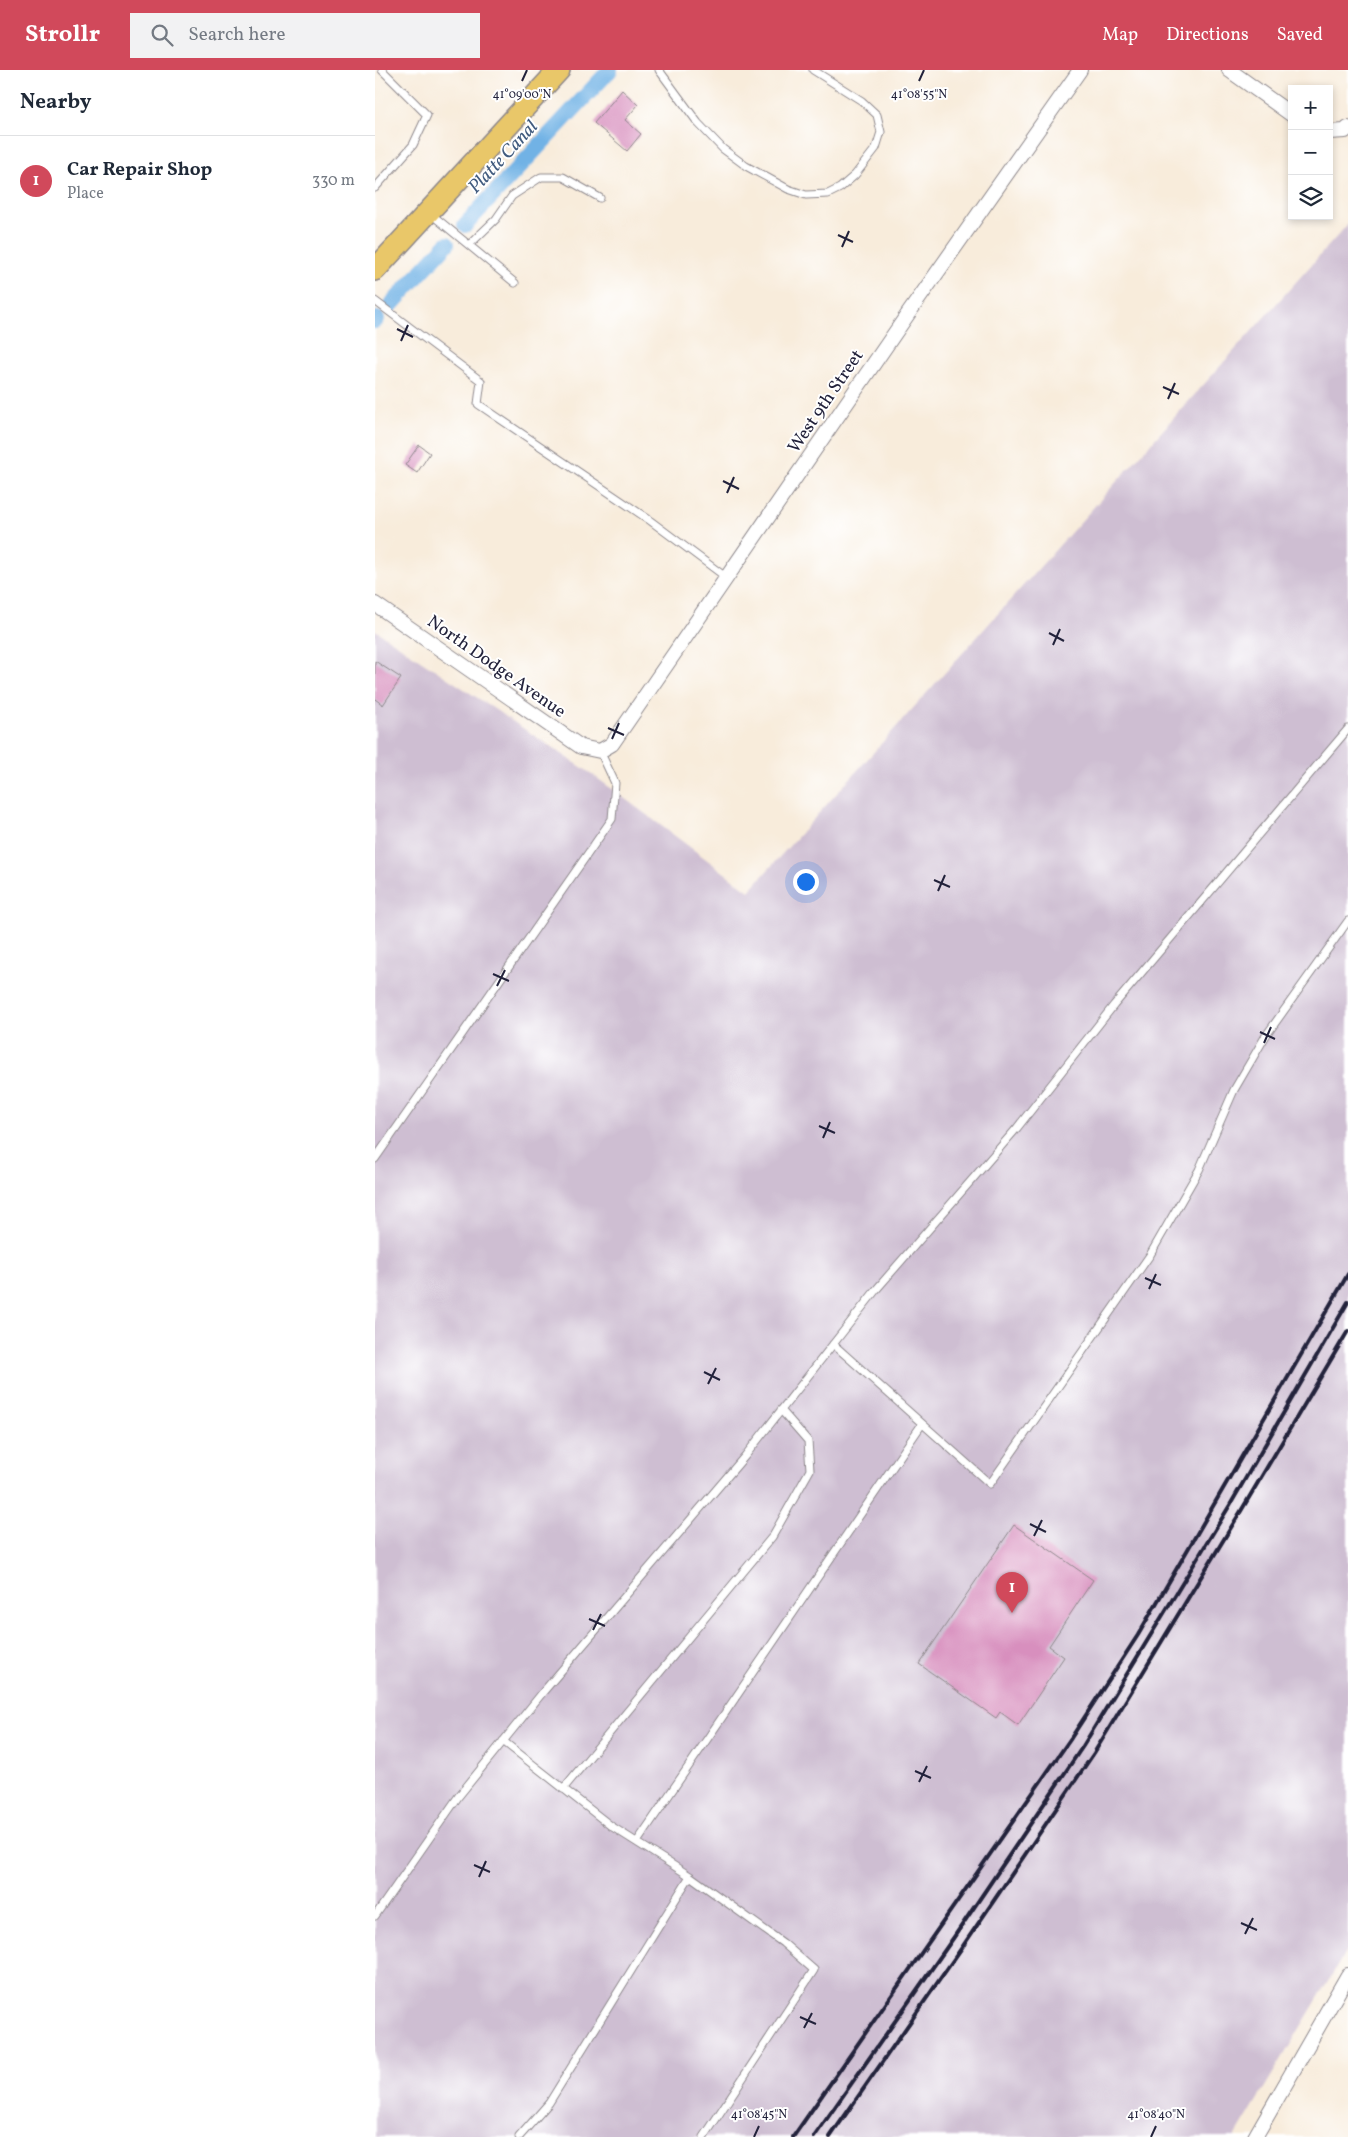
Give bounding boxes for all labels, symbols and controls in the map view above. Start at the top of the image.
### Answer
search box [130,13,480,58]
text: Strollr [25,18,100,52]
icon: search [148,21,176,49]
text: Search here [188,22,286,48]
text: Map [1102,23,1138,48]
text: Directions [1166,23,1249,48]
text: Saved [1277,23,1323,48]
map controls [1288,85,1333,220]
button: + [1288,85,1333,130]
text: 41°09'00"N [493,87,552,103]
text: 41°08'55"N [891,87,947,103]
text: Nearby [20,88,91,117]
water label: Platte Canal [463,115,544,200]
button: − [1288,130,1333,175]
text: Car Repair Shop [67,157,212,183]
text: 1 [33,170,39,192]
text: 330 m [312,170,355,192]
button: layers [1288,175,1333,220]
text: Place [67,183,104,205]
street label: West 9th Street [782,345,870,459]
street label: North Dodge Avenue [422,610,571,725]
your location [793,869,819,895]
pin: 1 [996,1572,1028,1613]
text: 41°08'45"N [731,2107,787,2123]
text: 41°08'40"N [1127,2107,1185,2123]

